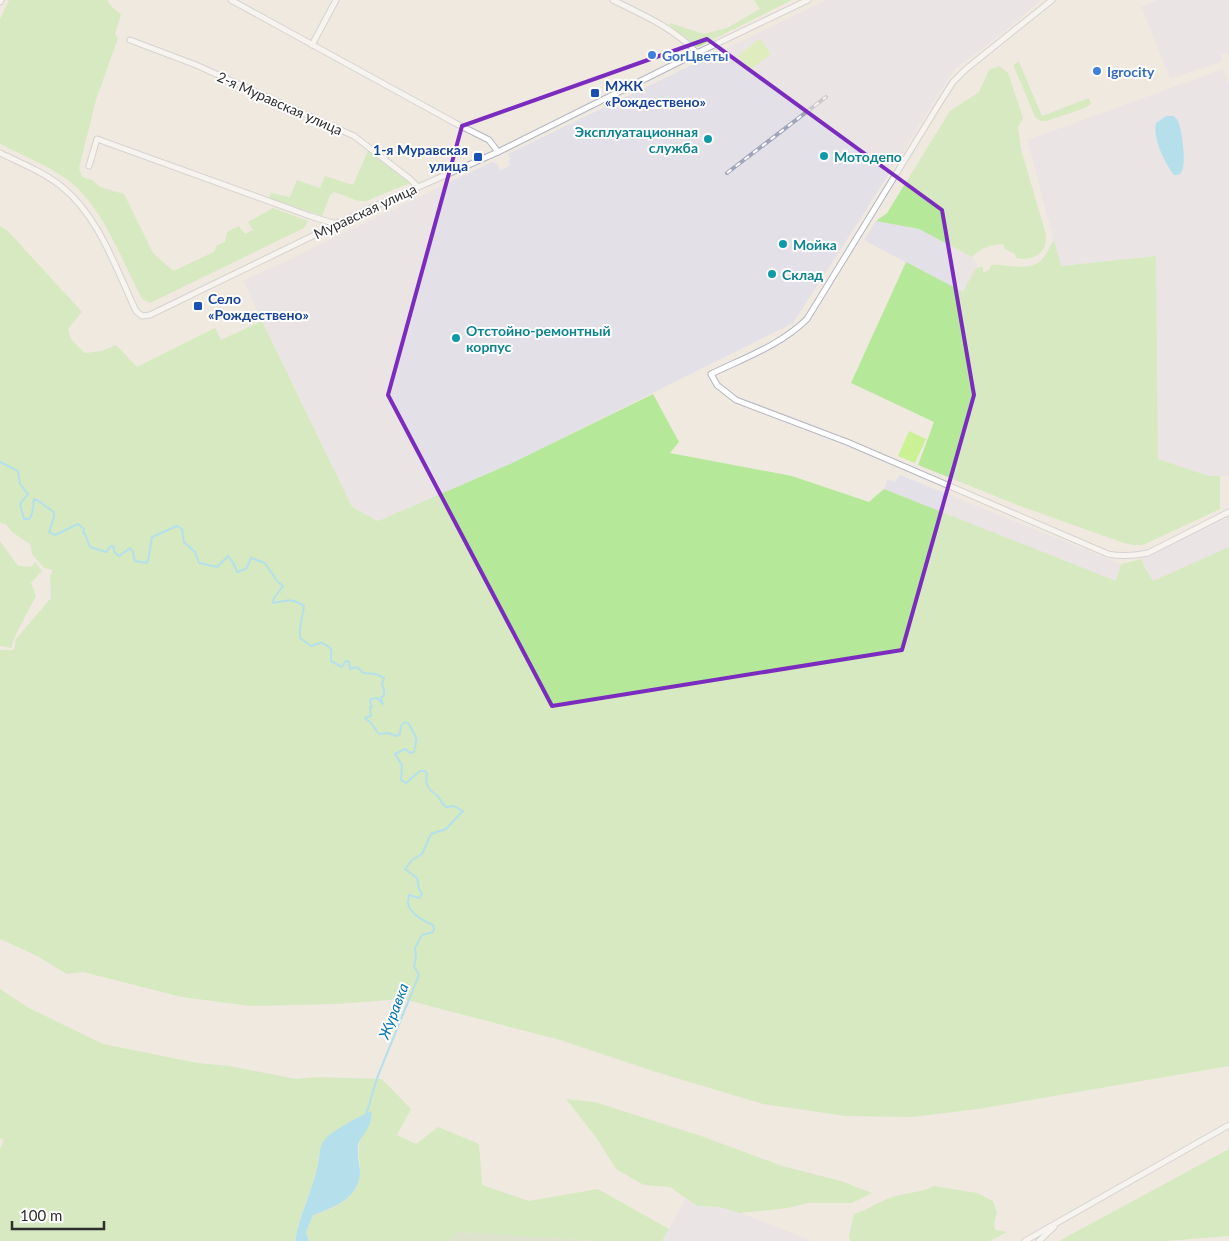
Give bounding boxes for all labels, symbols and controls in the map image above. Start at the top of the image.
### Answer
place label: GorЦветы [662,47,728,64]
marker: GorЦветы [646,49,658,61]
place label: Igrocity [1107,63,1155,80]
marker: Igrocity [1091,65,1103,77]
street label: 2-я Муравская улица [215,68,345,138]
place label: МЖК «Рождествено» [605,77,706,110]
marker: МЖК «Рождествено» [589,87,601,99]
place label: Эксплуатационная служба [575,123,698,156]
marker: Эксплуатационная служба [702,133,714,145]
place label: 1-я Муравская улица [373,141,468,174]
place label: Мотодепо [834,148,902,165]
marker: Мотодепо [818,150,830,162]
marker: 1-я Муравская улица [472,151,484,163]
street label: Муравская улица [311,180,419,242]
place label: Мойка [793,236,837,253]
marker: Мойка [777,238,789,250]
place label: Склад [782,266,823,283]
marker: Склад [766,268,778,280]
place label: Село «Рождествено» [208,290,309,323]
marker: Село «Рождествено» [192,300,204,312]
place label: Отстойно-ремонтный корпус [466,322,611,355]
marker: Отстойно-ремонтный корпус [450,332,462,344]
water label: Журавка [374,980,412,1042]
scale bar [12,1198,105,1230]
text: 100 m [20,1206,62,1224]

